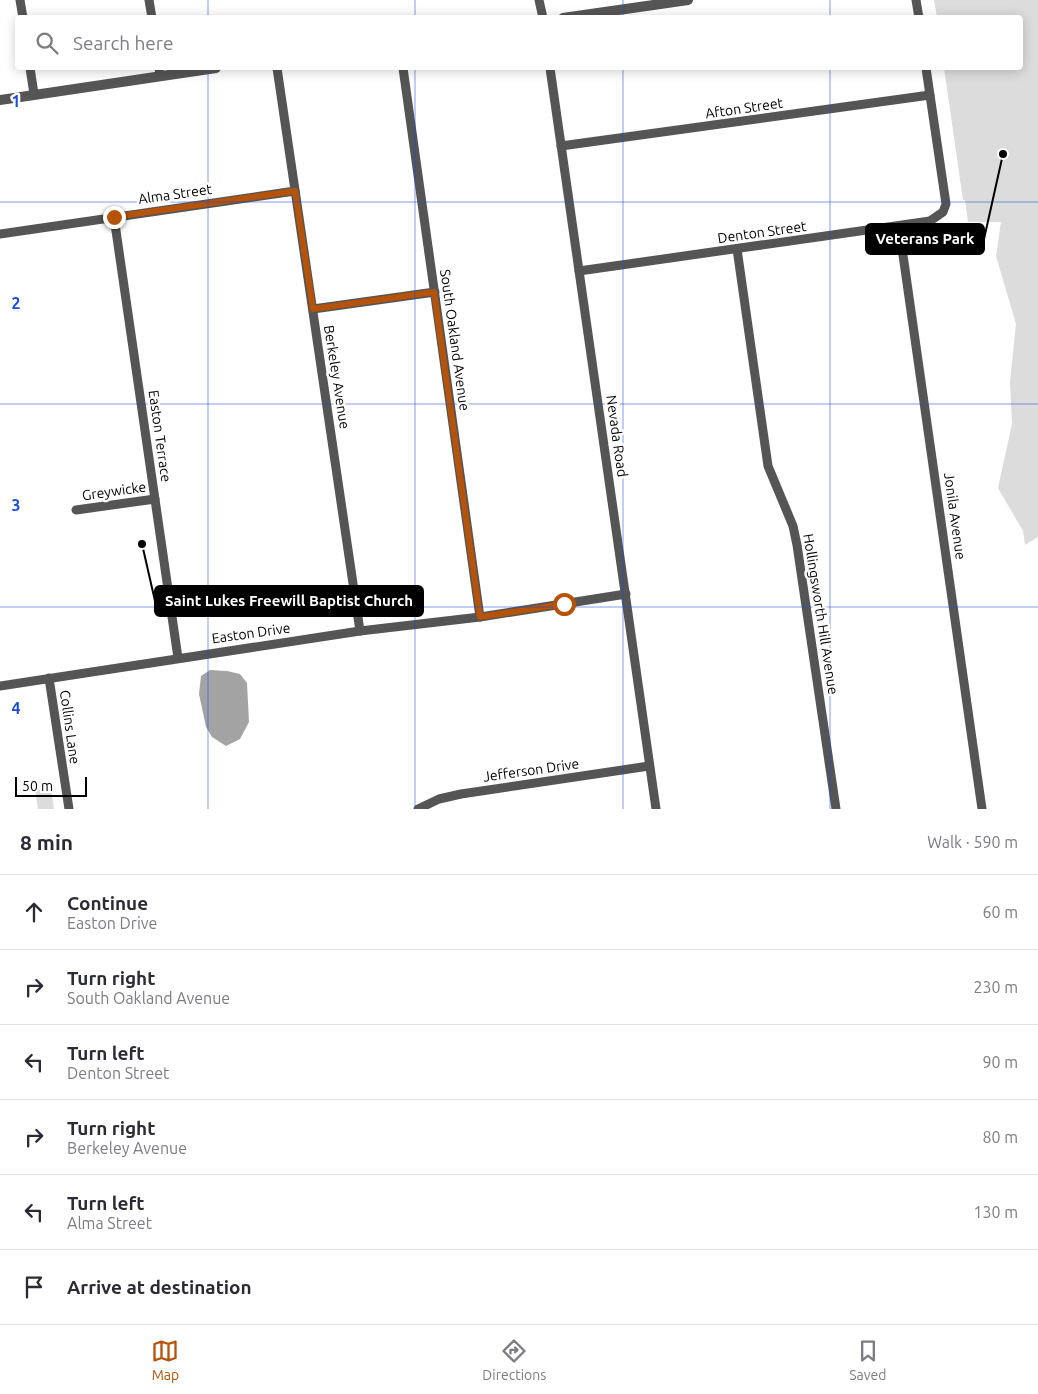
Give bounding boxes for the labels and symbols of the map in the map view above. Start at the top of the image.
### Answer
text: 1 [11,92,21,110]
street label: Afton Street [704,95,784,121]
street label: Alma Street [137,181,213,207]
route end [103,206,126,229]
street label: Denton Street [717,218,808,246]
callout: Veterans Park [866,224,984,254]
text: Veterans Park [876,230,975,247]
street label: South Oakland Avenue [437,268,473,412]
text: 2 [11,294,21,312]
street label: Berkeley Avenue [321,324,353,430]
street label: Easton Terrace [146,389,174,483]
street label: Nevada Road [603,394,631,478]
street label: Jonila Avenue [941,471,969,561]
street label: Greywicke [81,479,147,503]
text: 3 [11,496,21,514]
street label: Hollingsworth Hill Avenue [800,532,842,696]
callout: Saint Lukes Freewill Baptist Church [155,586,423,616]
text: Saint Lukes Freewill Baptist Church [165,592,413,609]
route start [553,593,576,616]
street label: Easton Drive [211,620,291,646]
street label: Collins Lane [57,689,83,765]
text: 4 [11,699,21,717]
street label: Jefferson Drive [482,755,580,785]
scale bar [15,774,88,797]

